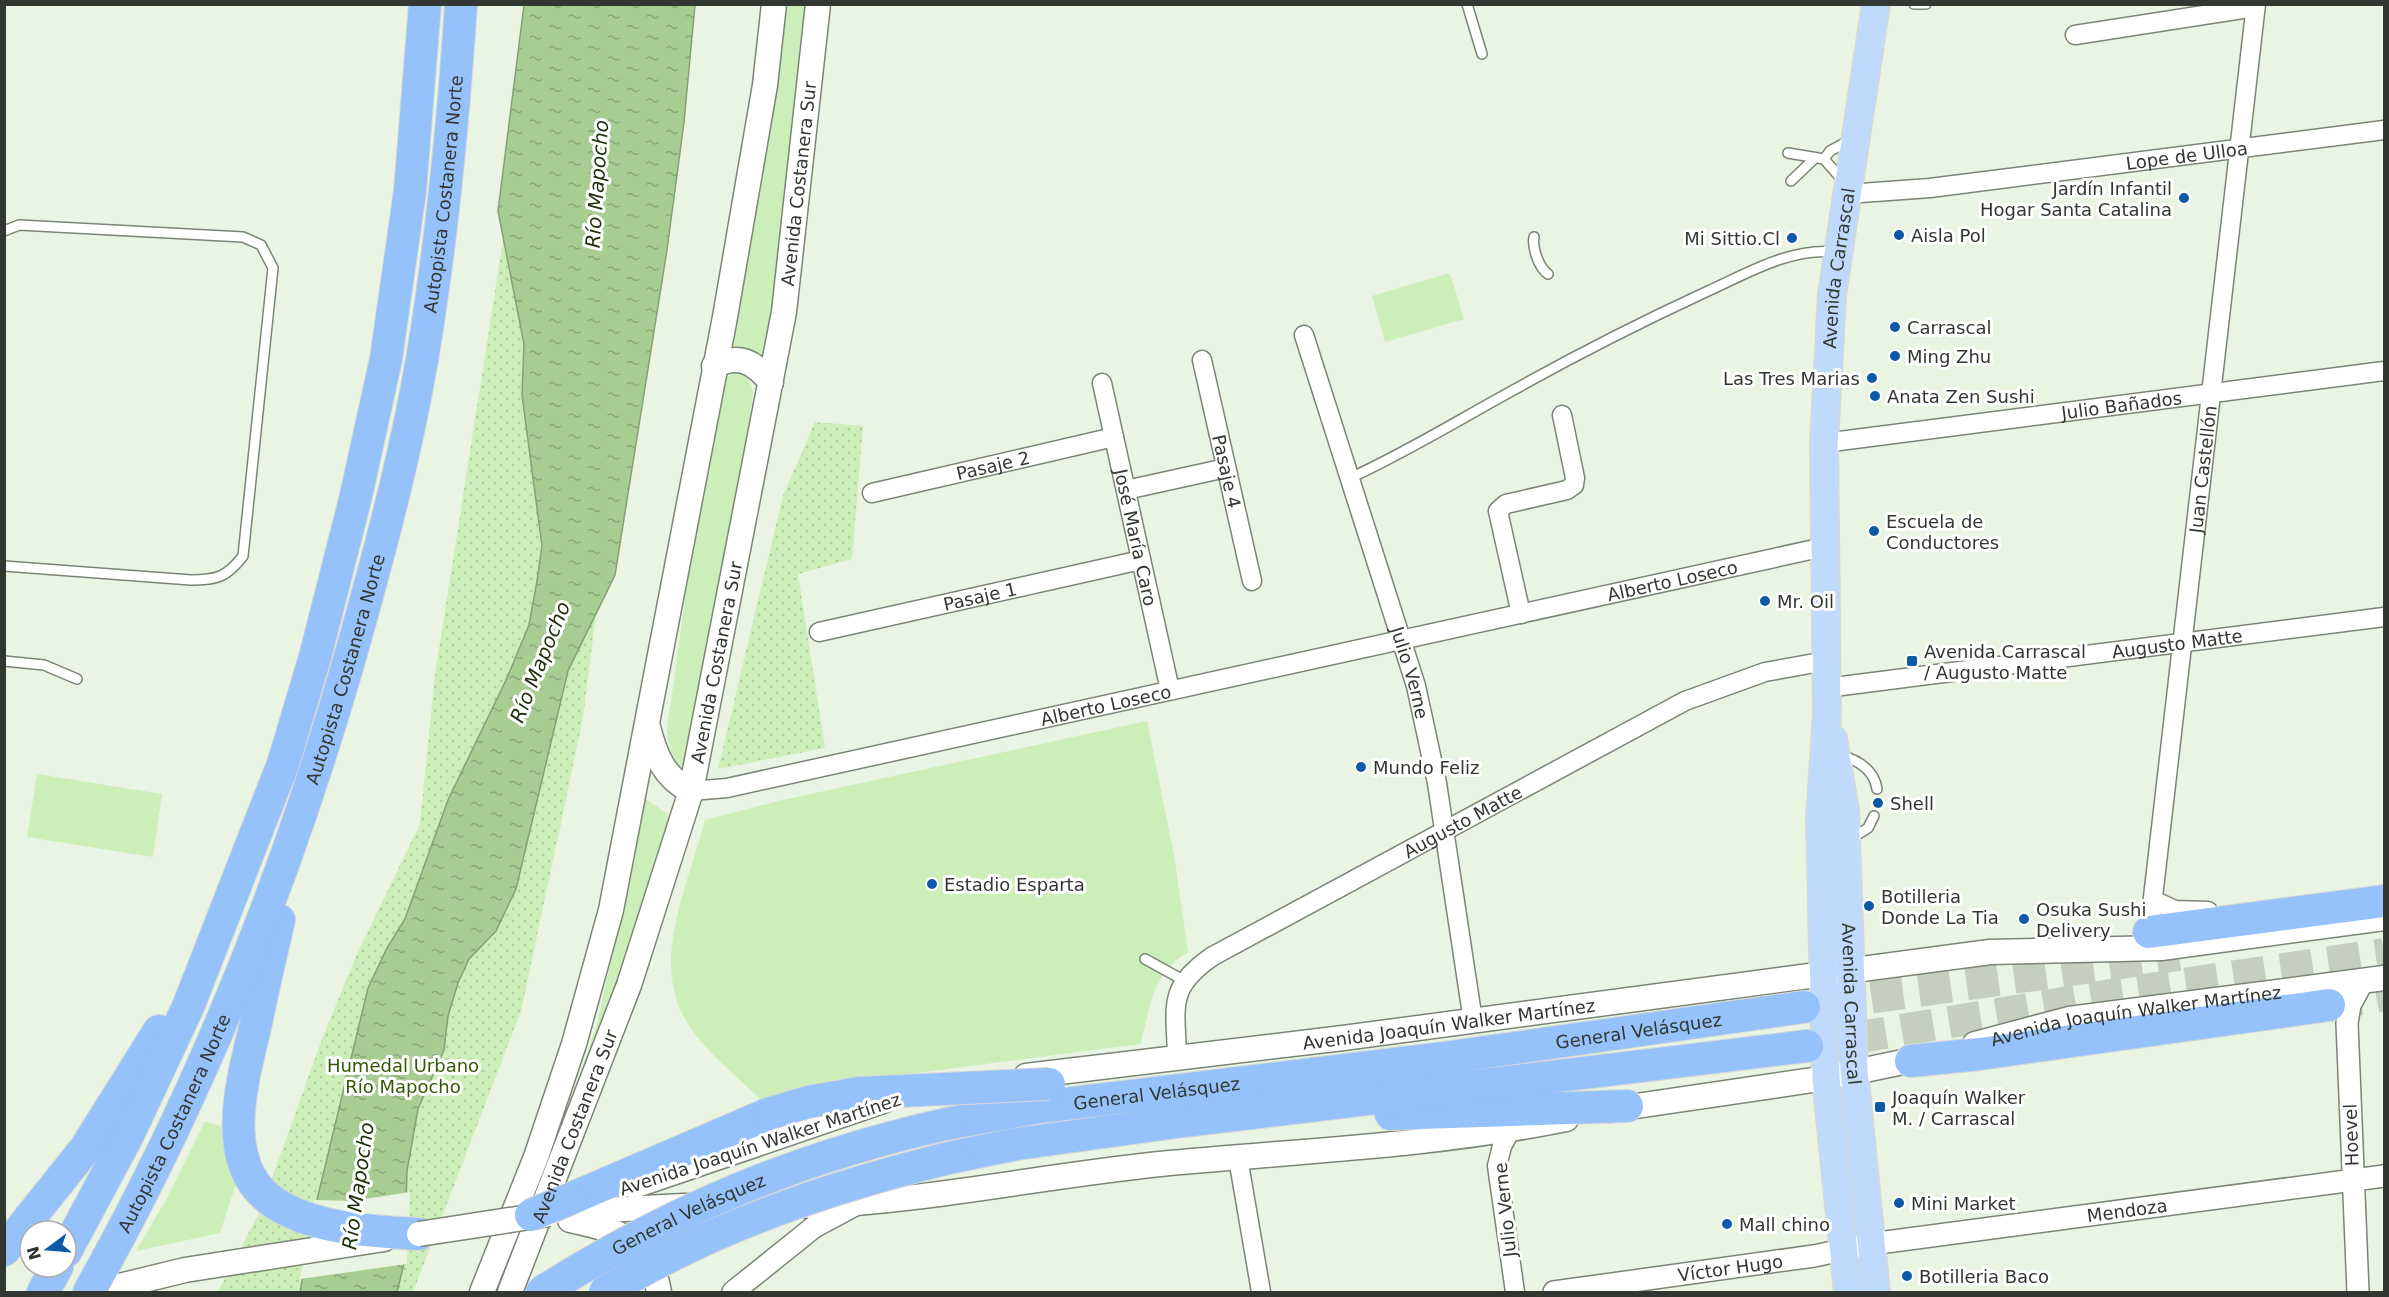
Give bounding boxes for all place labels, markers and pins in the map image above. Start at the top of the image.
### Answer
place label: Jardín Infantil Hogar Santa Catalina [1980,178,2172,220]
marker: Jardín Infantil Hogar Santa Catalina [2177,191,2191,205]
place label: Aisla Pol [1911,225,1986,246]
place label: Mi Sittio.Cl [1684,228,1780,249]
marker: Aisla Pol [1892,228,1906,242]
marker: Mi Sittio.Cl [1785,231,1799,245]
place label: Carrascal [1907,317,1991,338]
marker: Carrascal [1888,320,1902,334]
place label: Ming Zhu [1907,346,1991,367]
marker: Ming Zhu [1888,349,1902,363]
place label: Las Tres Marias [1723,368,1860,389]
marker: Las Tres Marias [1865,371,1879,385]
place label: Anata Zen Sushi [1887,386,2035,407]
marker: Anata Zen Sushi [1868,389,1882,403]
place label: Escuela de Conductores [1886,511,1999,553]
marker: Escuela de Conductores [1867,524,1881,538]
place label: Mr. Oil [1777,591,1834,612]
marker: Mr. Oil [1758,594,1772,608]
place label: Avenida Carrascal / Augusto Matte [1924,641,2086,683]
marker: Avenida Carrascal / Augusto Matte [1905,654,1919,668]
place label: Mundo Feliz [1373,757,1479,778]
marker: Mundo Feliz [1354,760,1368,774]
place label: Shell [1890,793,1934,814]
marker: Shell [1871,796,1885,810]
place label: Estadio Esparta [944,874,1085,895]
marker: Estadio Esparta [925,877,939,891]
place label: Botilleria Donde La Tia [1881,886,1999,928]
marker: Botilleria Donde La Tia [1862,899,1876,913]
place label: Osuka Sushi Delivery [2036,899,2146,941]
marker: Osuka Sushi Delivery [2017,912,2031,926]
place label: Joaquín Walker M. / Carrascal [1891,1087,2026,1129]
marker: Joaquín Walker M. / Carrascal [1873,1100,1887,1114]
place label: Mini Market [1911,1193,2016,1214]
marker: Mini Market [1892,1196,1906,1210]
place label: Mall chino [1739,1214,1830,1235]
marker: Mall chino [1720,1217,1734,1231]
place label: Botilleria Baco [1919,1266,2049,1287]
marker: Botilleria Baco [1900,1269,1914,1283]

